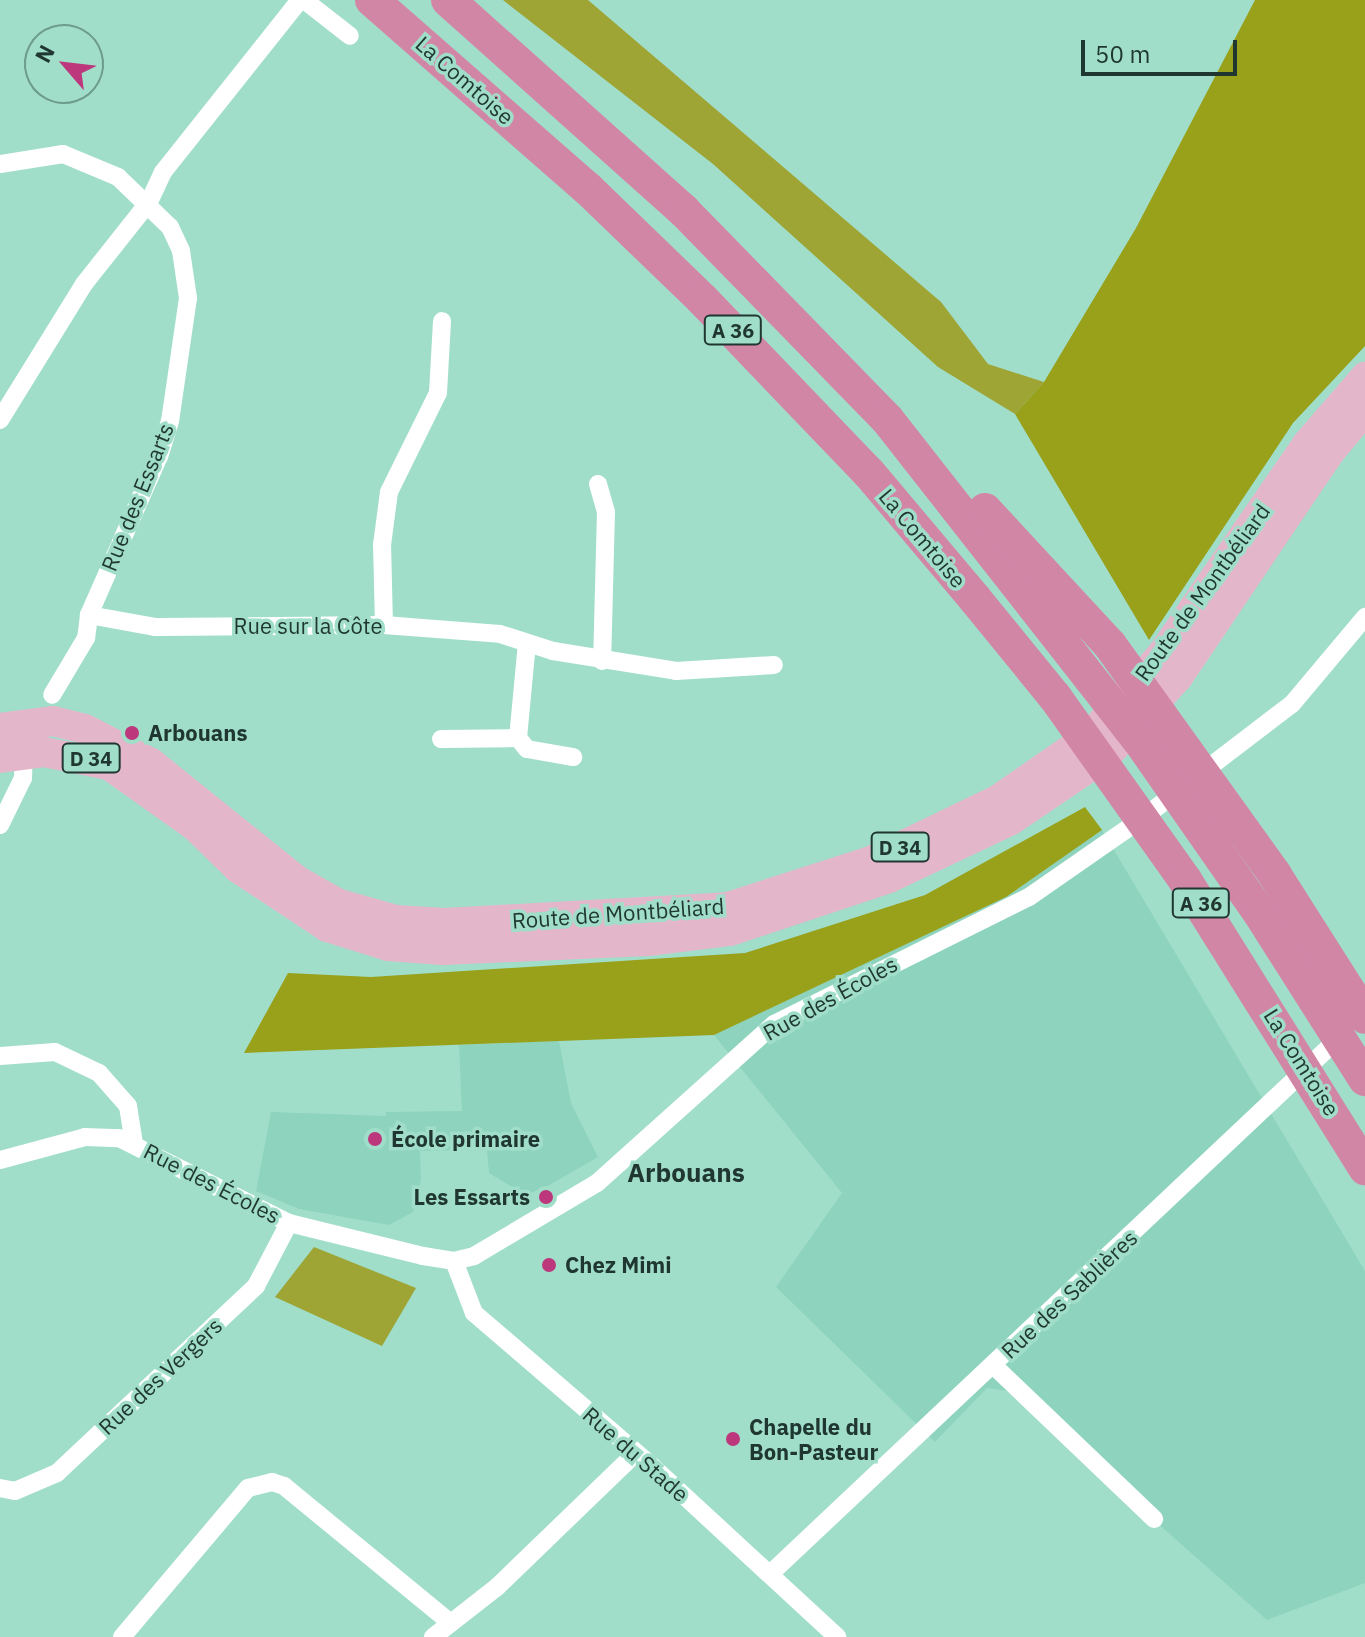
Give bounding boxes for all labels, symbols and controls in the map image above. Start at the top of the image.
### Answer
north arrow [24,24,104,104]
scale bar [1085,24,1241,74]
street label: La Comtoise [411,30,519,130]
text: 50 m [1095,38,1150,70]
text: N [28,40,61,67]
road number: A 36 [703,314,763,346]
street label: Rue des Essarts [95,419,179,575]
street label: La Comtoise [874,483,972,593]
street label: Route de Montbéliard [1129,498,1275,686]
street label: Rue sur la Côte [234,613,382,639]
place label: Arbouans [148,720,248,746]
marker: Arbouans [123,724,141,742]
road number: D 34 [61,742,121,774]
road number: D 34 [870,831,930,863]
road number: A 36 [1171,887,1231,919]
street label: Route de Montbéliard [511,892,725,934]
street label: Rue des Écoles [758,950,902,1046]
street label: La Comtoise [1259,1004,1345,1120]
place label: École primaire [391,1126,540,1152]
marker: École primaire [366,1130,384,1148]
street label: Rue des Écoles [140,1137,284,1229]
district label: Arbouans [627,1157,745,1189]
place label: Les Essarts [414,1184,530,1210]
marker: Les Essarts [537,1188,555,1206]
street label: Rue des Sablières [996,1224,1142,1364]
place label: Chez Mimi [565,1252,672,1278]
marker: Chez Mimi [540,1256,558,1274]
street label: Rue des Vergers [93,1312,227,1440]
street label: Rue du Stade [578,1401,694,1507]
place label: Chapelle du Bon-Pasteur [749,1413,878,1464]
marker: Chapelle du Bon-Pasteur [724,1430,742,1448]

